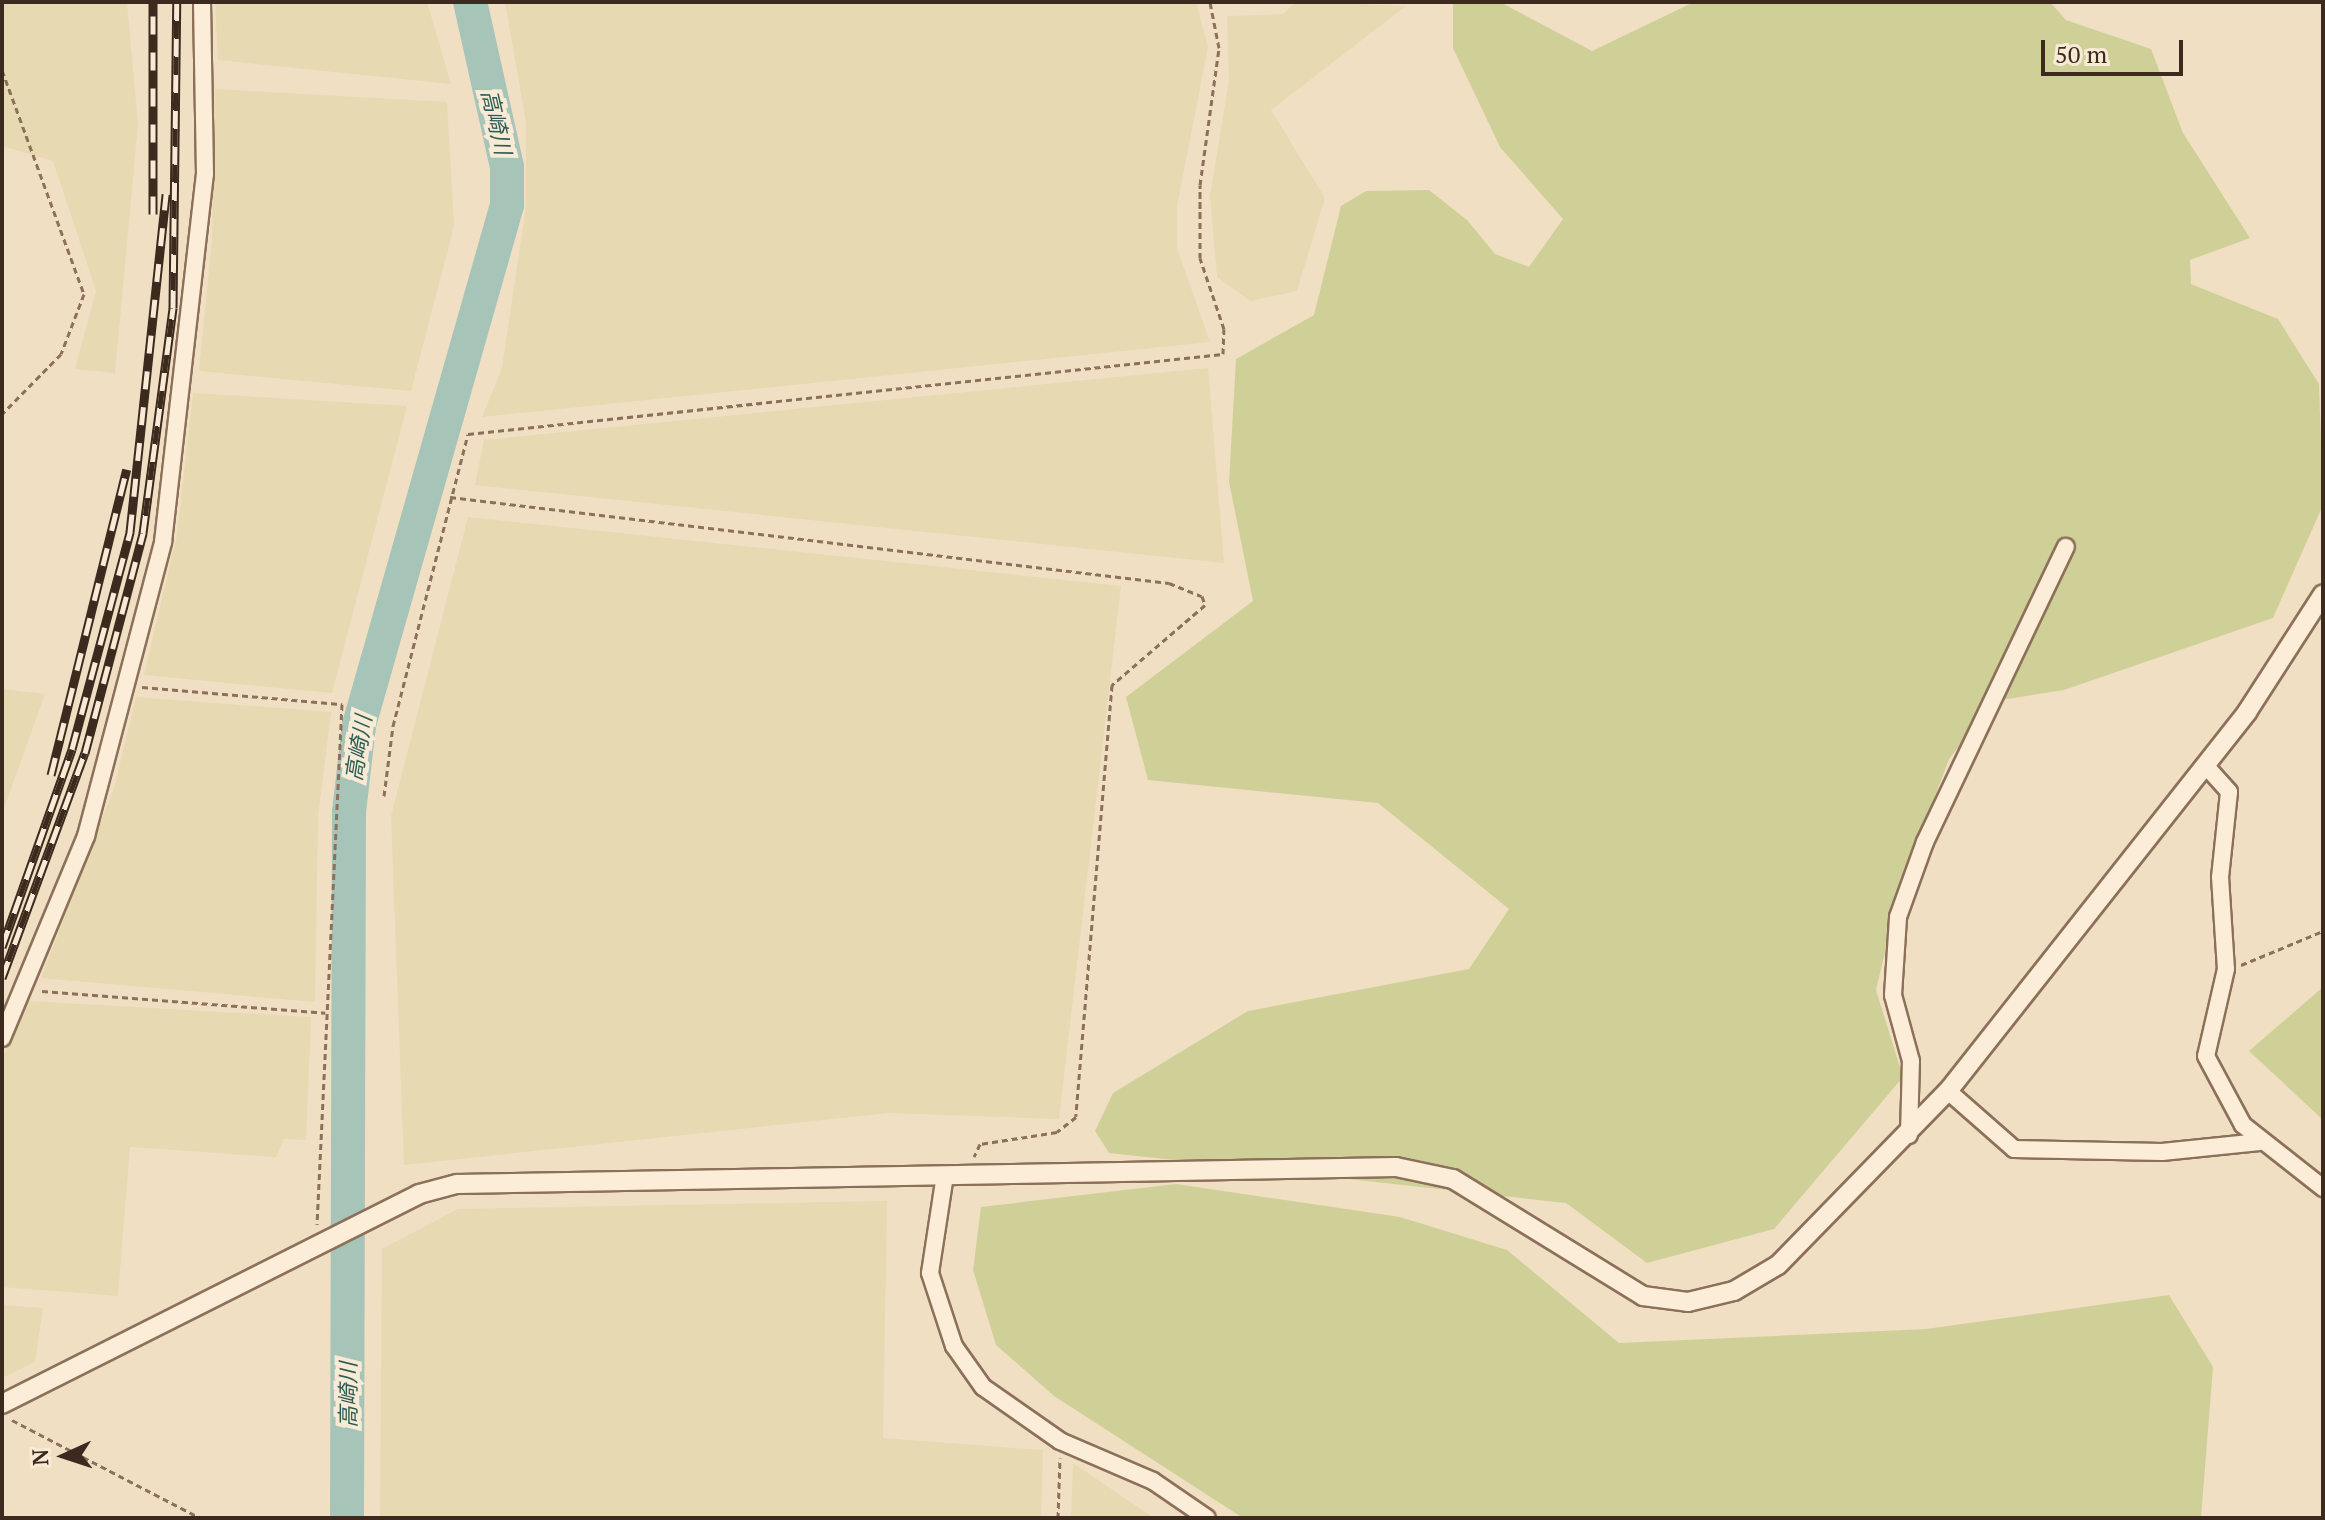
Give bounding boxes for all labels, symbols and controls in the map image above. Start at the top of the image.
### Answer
scale bar [2045,24,2187,74]
text: 50 m [2055,38,2107,70]
water label: 高崎川 [477,87,517,157]
water label: 高崎川 [340,713,376,783]
water label: 高崎川 [335,1362,361,1428]
north arrow [24,1416,104,1496]
text: N [25,1448,54,1466]

